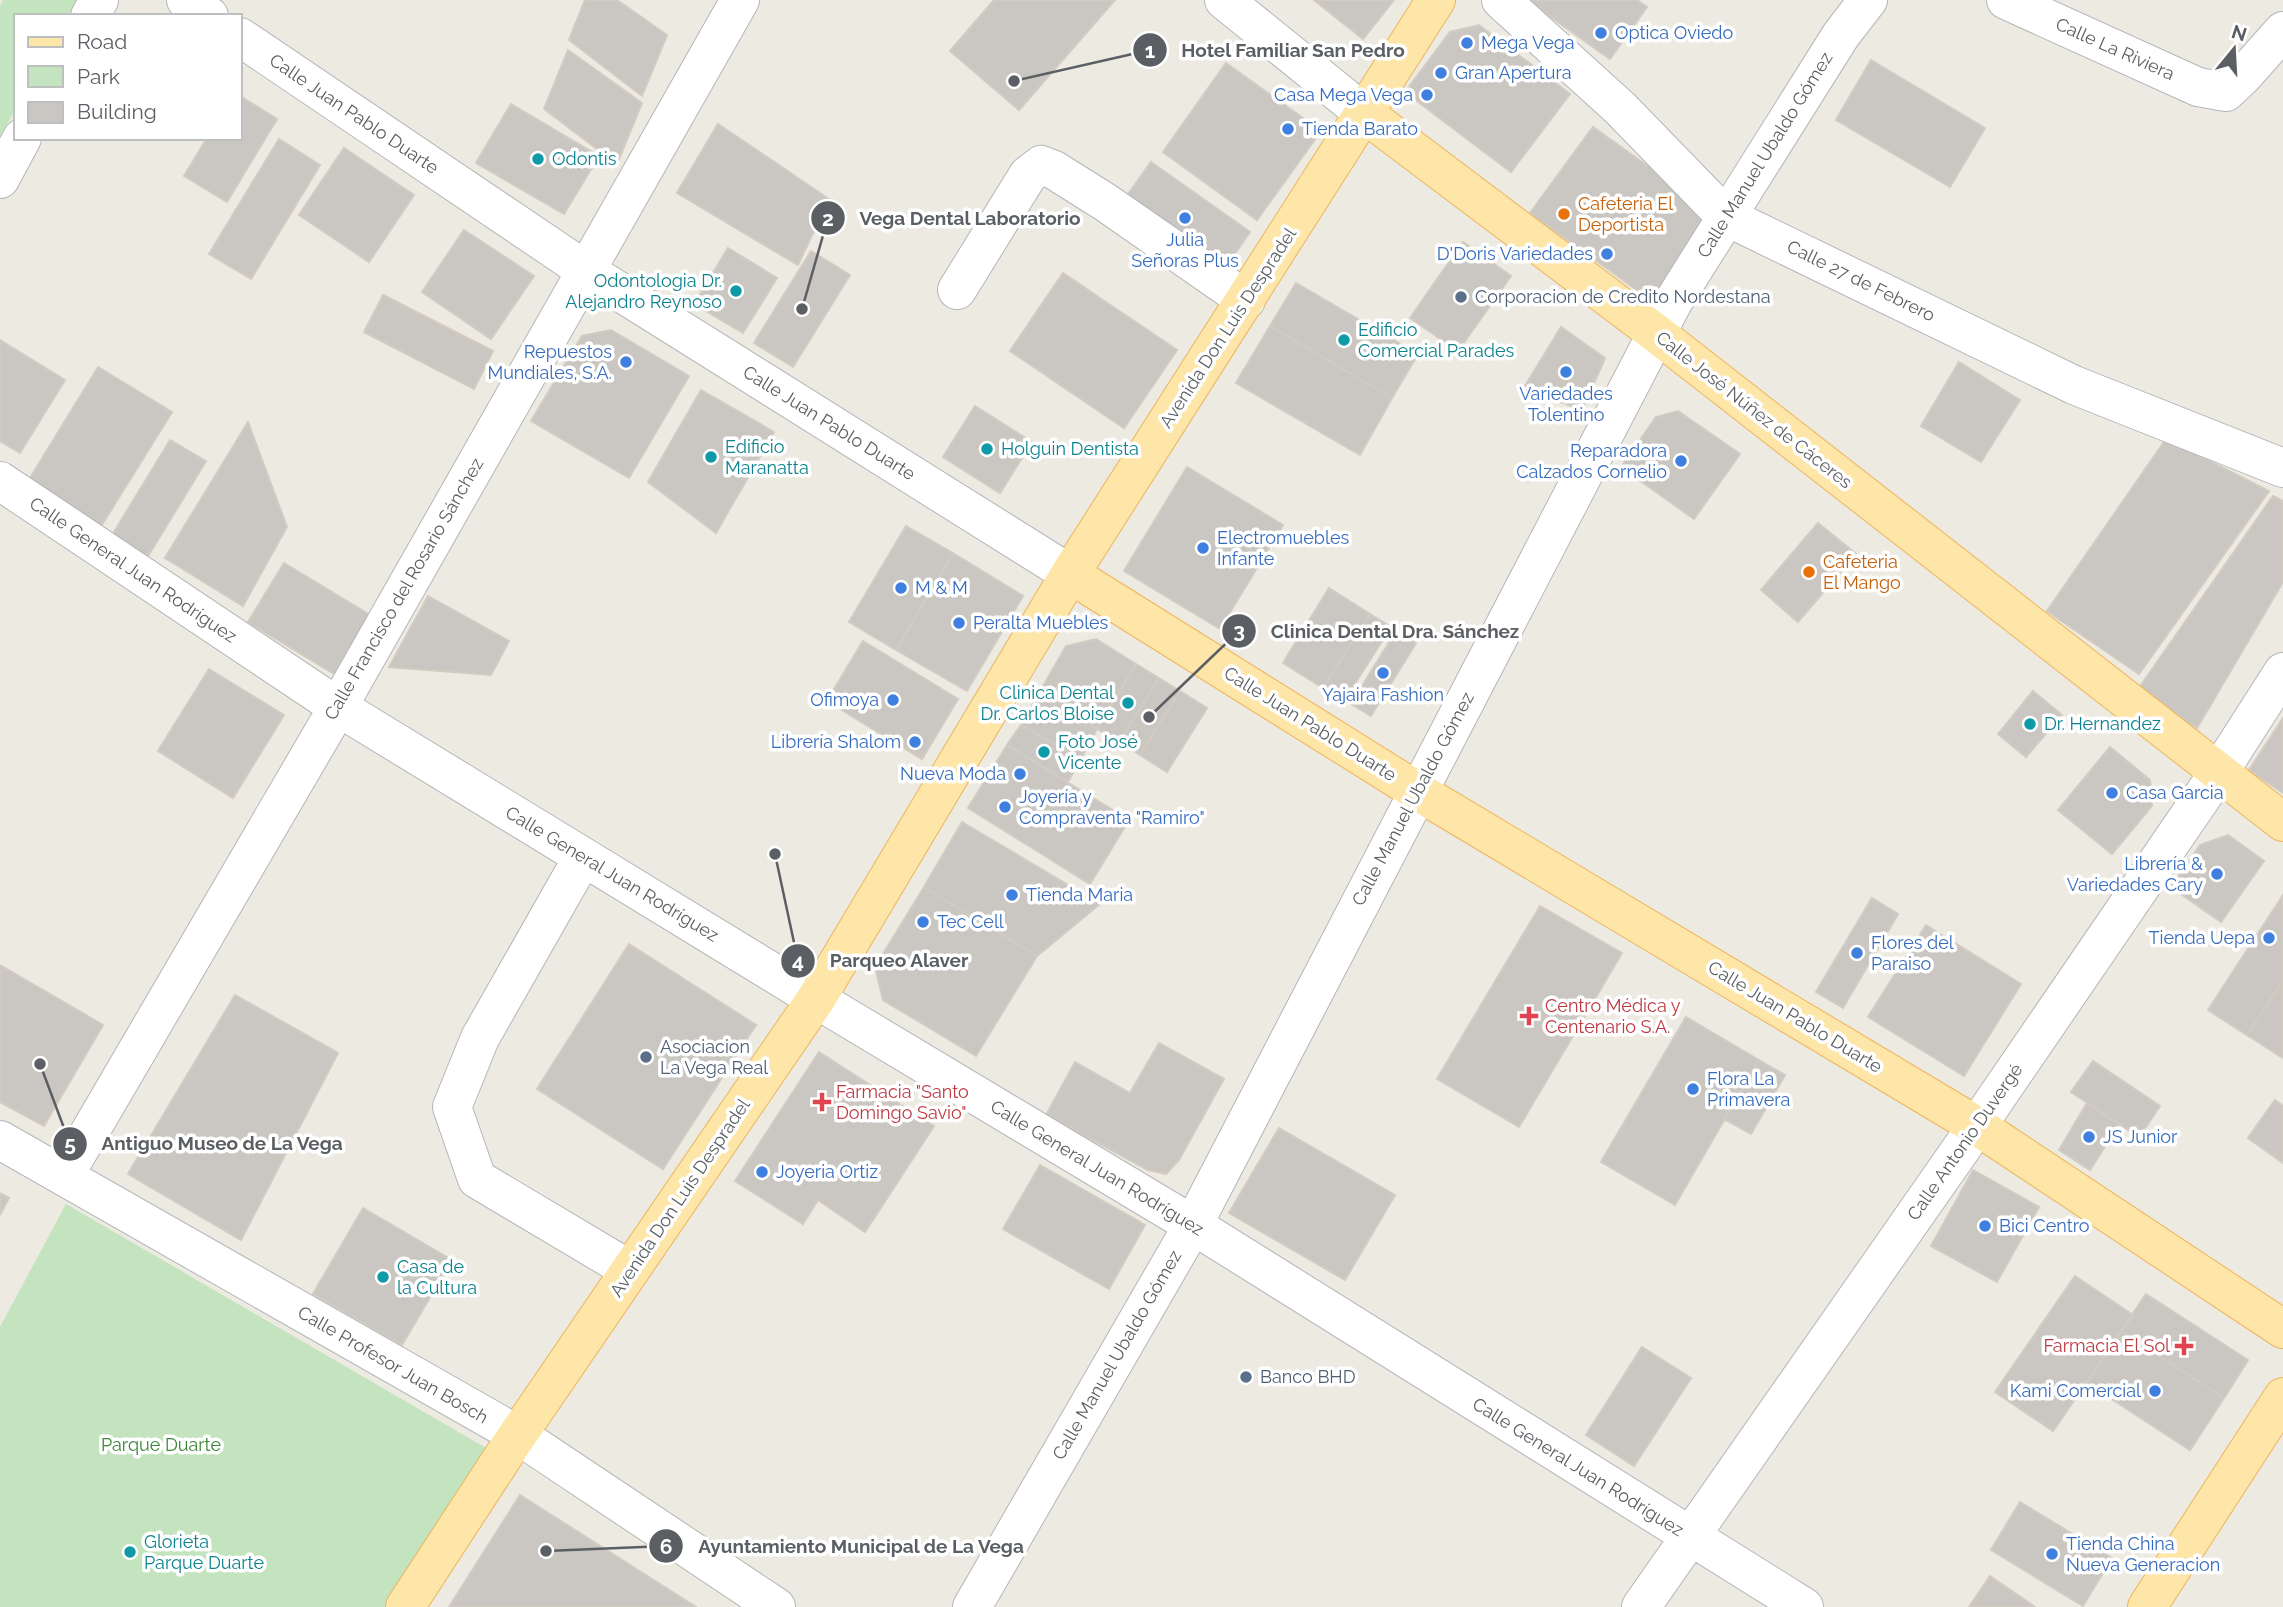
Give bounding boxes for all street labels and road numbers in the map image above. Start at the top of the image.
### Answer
street label: Calle La Riviera [2053,13,2178,84]
street label: Calle Manuel Ubaldo Gómez [1692,48,1837,261]
street label: Calle Juan Pablo Duarte [266,49,443,178]
street label: Avenida Don Luis Despradel [1155,224,1300,432]
street label: Calle 27 de Febrero [1784,236,1939,326]
street label: Calle José Núñez de Cáceres [1652,327,1857,493]
street label: Calle Juan Pablo Duarte [739,361,920,484]
street label: Calle Francisco del Rosario Sánchez [320,454,487,723]
street label: Calle General Juan Rodríguez [26,492,241,647]
street label: Calle Juan Pablo Duarte [1220,662,1401,785]
street label: Calle Manuel Ubaldo Gómez [1347,688,1478,909]
street label: Calle General Juan Rodríguez [502,801,723,946]
street label: Calle Juan Pablo Duarte [1705,956,1886,1077]
street label: Calle Antonio Duvergé [1902,1059,2027,1224]
street label: Avenida Don Luis Despradel [605,1095,754,1301]
street label: Calle General Juan Rodríguez [987,1095,1208,1240]
street label: Calle Manuel Ubaldo Gómez [1048,1246,1185,1463]
street label: Calle Profesor Juan Bosch [294,1301,492,1428]
street label: Calle General Juan Rodríguez [1469,1393,1688,1540]

